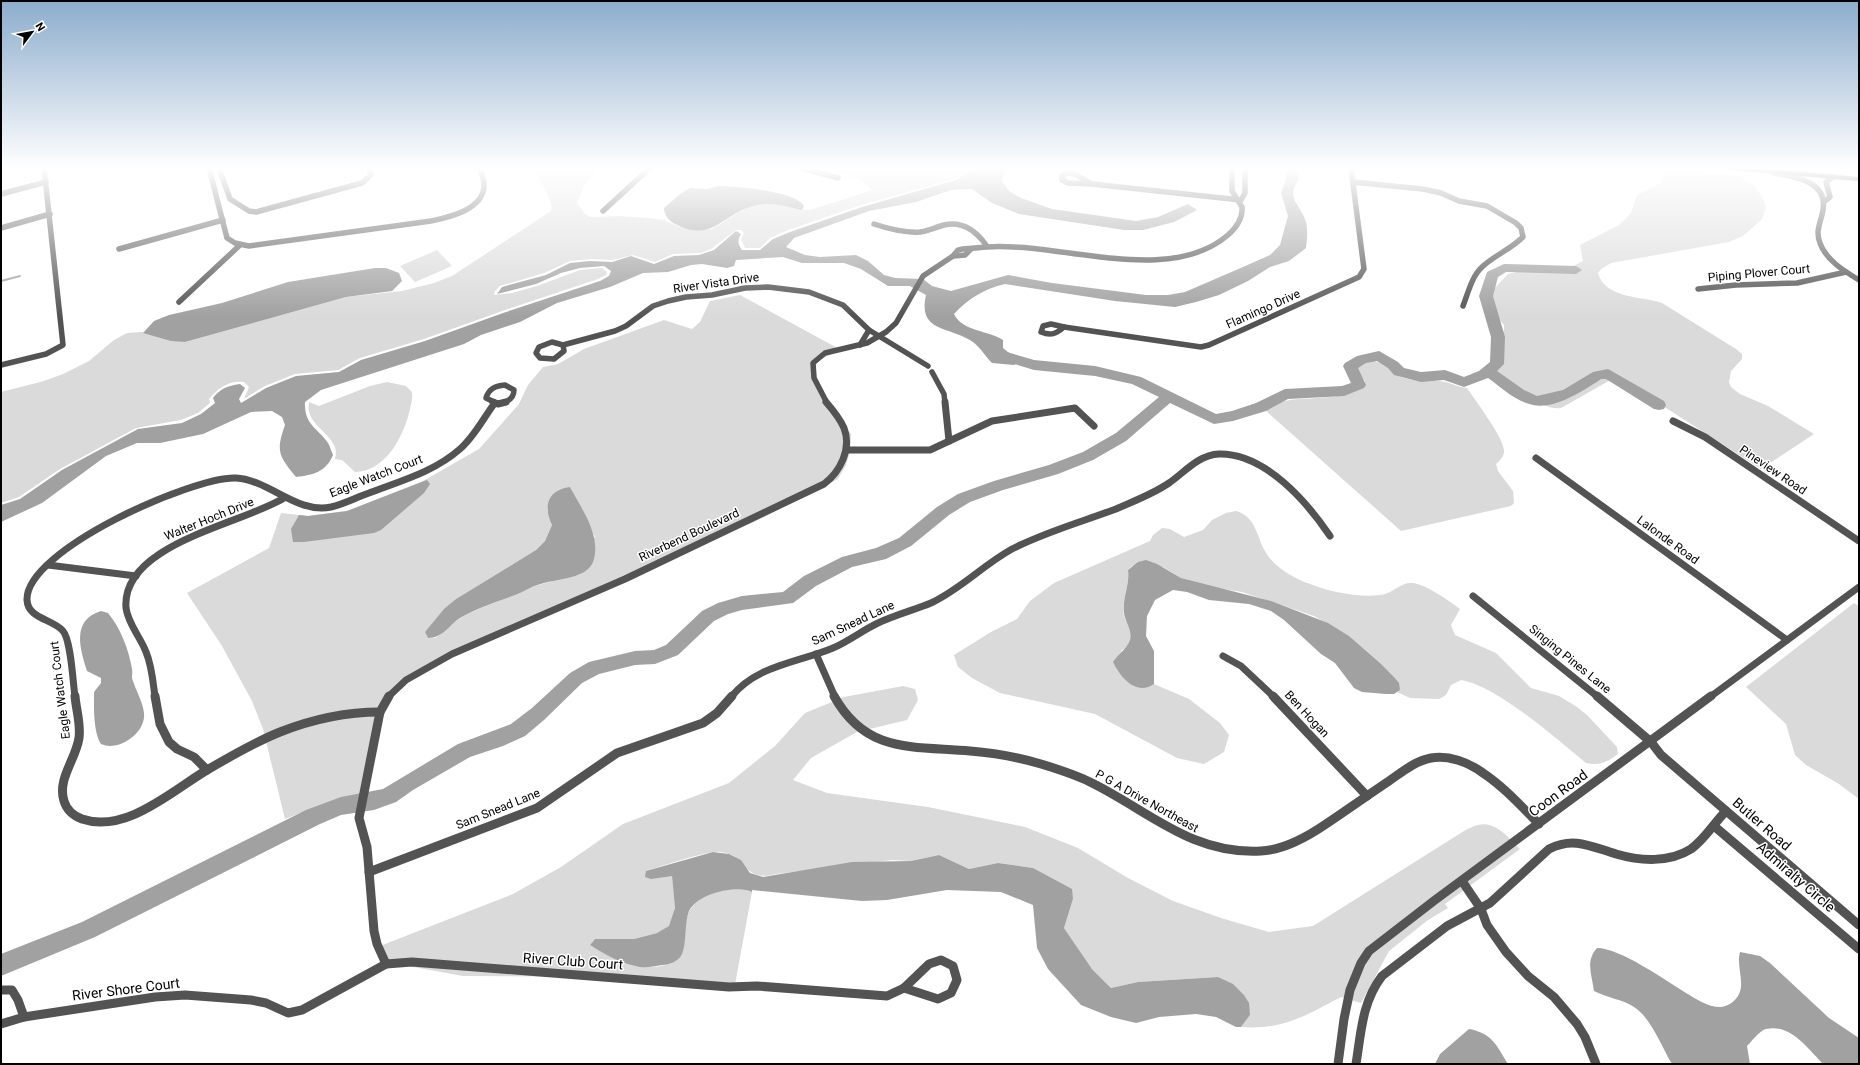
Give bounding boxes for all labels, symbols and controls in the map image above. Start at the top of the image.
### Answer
north arrow [12,12,52,52]
text: N [32,20,48,34]
street label: Piping Plover Court [1707,262,1811,284]
street label: River Vista Drive [672,270,760,296]
street label: Flamingo Drive [1224,286,1302,332]
street label: Pineview Road [1737,442,1809,498]
street label: Eagle Watch Court [327,452,425,500]
street label: Walter Hoch Drive [162,495,256,543]
street label: Riverbend Boulevard [637,506,741,564]
street label: Lalonde Road [1634,513,1702,567]
street label: Sam Snead Lane [809,598,897,648]
street label: Singing Pines Lane [1526,622,1614,696]
street label: Eagle Watch Court [47,640,73,740]
street label: Ben Hogan [1282,688,1332,740]
street label: Coon Road [1526,766,1590,820]
street label: P G A Drive Northeast [1093,767,1201,835]
street label: Sam Snead Lane [454,786,542,832]
street label: Butler Road [1730,794,1794,854]
street label: Admiralty Circle [1754,839,1838,915]
street label: River Club Court [522,950,624,973]
street label: River Shore Court [71,974,181,1004]

